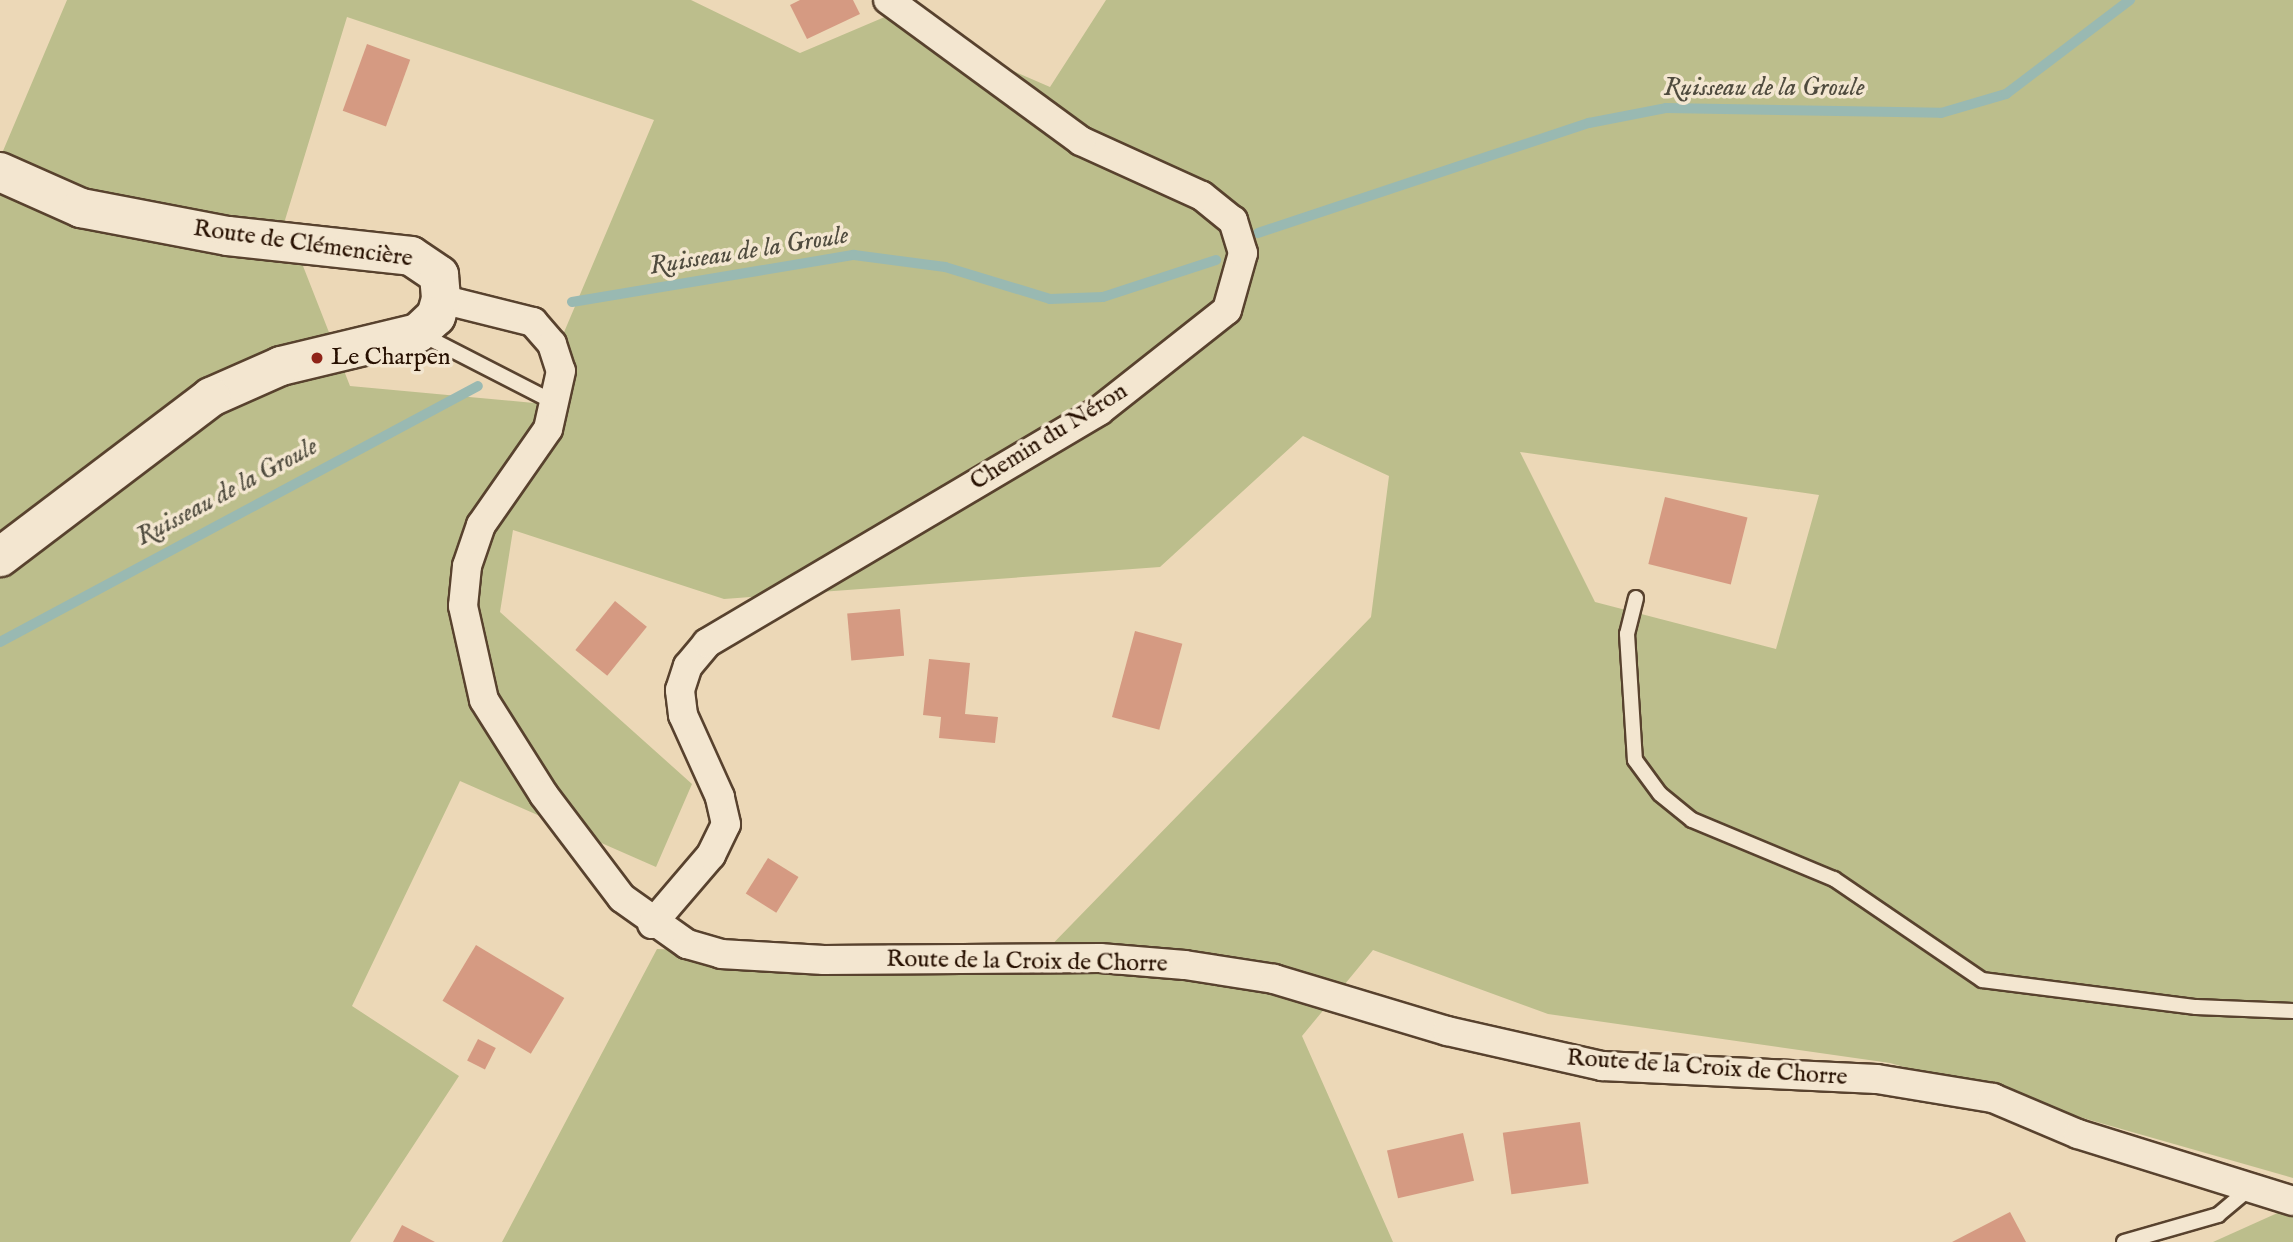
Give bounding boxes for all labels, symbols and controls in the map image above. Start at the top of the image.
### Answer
water label: Ruisseau de la Groule [1663,72,1865,104]
street label: Route de Clémencière [191,214,415,274]
water label: Ruisseau de la Groule [647,220,851,282]
place label: Le Charpen [331,344,450,372]
marker: Le Charpen [309,350,325,366]
street label: Chemin du Néron [965,377,1133,497]
water label: Ruisseau de la Groule [131,431,323,553]
street label: Route de la Croix de Chorre [886,945,1168,979]
street label: Route de la Croix de Chorre [1566,1044,1848,1092]

